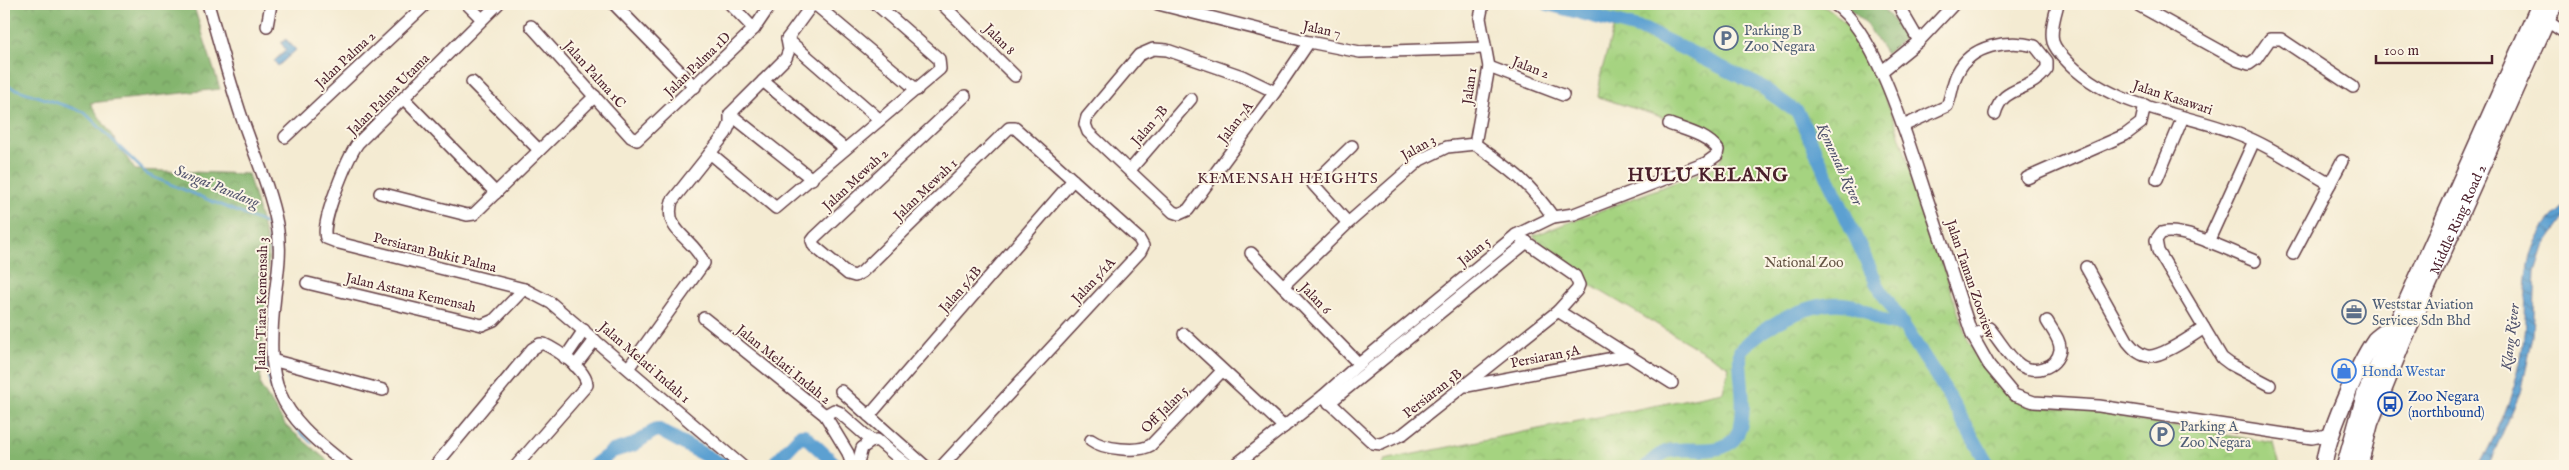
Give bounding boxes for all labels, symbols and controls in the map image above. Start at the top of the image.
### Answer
street label: Jalan 7 [1299,17,1342,43]
street label: Jalan 8 [978,19,1019,59]
place label: Parking B Zoo Negara [1744,22,1816,56]
parking icon: Parking B Zoo Negara [1713,25,1739,51]
street label: Jalan Palma 2 [310,27,380,94]
street label: Jalan Palma 1D [659,28,735,102]
scale bar [2376,32,2493,64]
street label: Jalan Palma 1C [558,36,629,112]
text: 100 m [2384,41,2420,60]
street label: Jalan Palma Utama [342,49,434,141]
street label: Jalan 2 [1508,52,1552,83]
street label: Jalan 1 [1458,67,1481,108]
street label: Jalan Kasawari [2129,76,2215,119]
street label: Jalan 7A [1213,98,1258,149]
street label: Jalan 7B [1126,102,1172,151]
water label: Kemensah River [1812,119,1867,209]
street label: Jalan 3 [1396,131,1439,166]
street label: Jalan Mewah 2 [818,144,893,216]
street label: Jalan Mewah 1 [888,155,962,226]
water label: Sungai Pandang [171,161,263,213]
street label: Middle Ring Road 2 [2426,162,2491,278]
district label: HULU KELANG [1627,164,1789,188]
district label: KEMENSAH HEIGHTS [1197,169,1379,188]
street label: Jalan Taman Zooview [1941,216,1999,342]
street label: Persiaran Bukit Palma [371,229,499,277]
street label: Jalan 5 [1453,233,1495,272]
street label: Jalan Tiara Kemensah 3 [252,237,272,373]
street label: Jalan 5/1A [1067,254,1120,309]
park label: National Zoo [1764,254,1844,272]
street label: Jalan 5/1B [934,263,986,318]
street label: Jalan Astana Kemensah [342,269,478,317]
street label: Jalan 6 [1294,277,1336,319]
place label: Weststar Aviation Services Sdn Bhd [2372,296,2474,330]
office icon: Weststar Aviation Services Sdn Bhd [2341,299,2367,325]
water label: Klang River [2497,302,2525,373]
street label: Jalan Melati Indah 1 [593,317,694,407]
street label: Jalan Melati Indah 2 [731,320,835,409]
street label: Persiaran 5A [1509,341,1582,373]
shop icon: Honda Westar [2331,358,2357,384]
place label: Honda Westar [2362,363,2445,381]
street label: Persiaran 5B [1399,365,1466,423]
street label: Off Jalan 5 [1137,382,1192,437]
place label: Zoo Negara (northbound) [2408,388,2485,422]
bus stop icon: Zoo Negara (northbound) [2377,391,2403,417]
place label: Parking A Zoo Negara [2180,418,2252,452]
parking icon: Parking A Zoo Negara [2149,421,2175,447]

